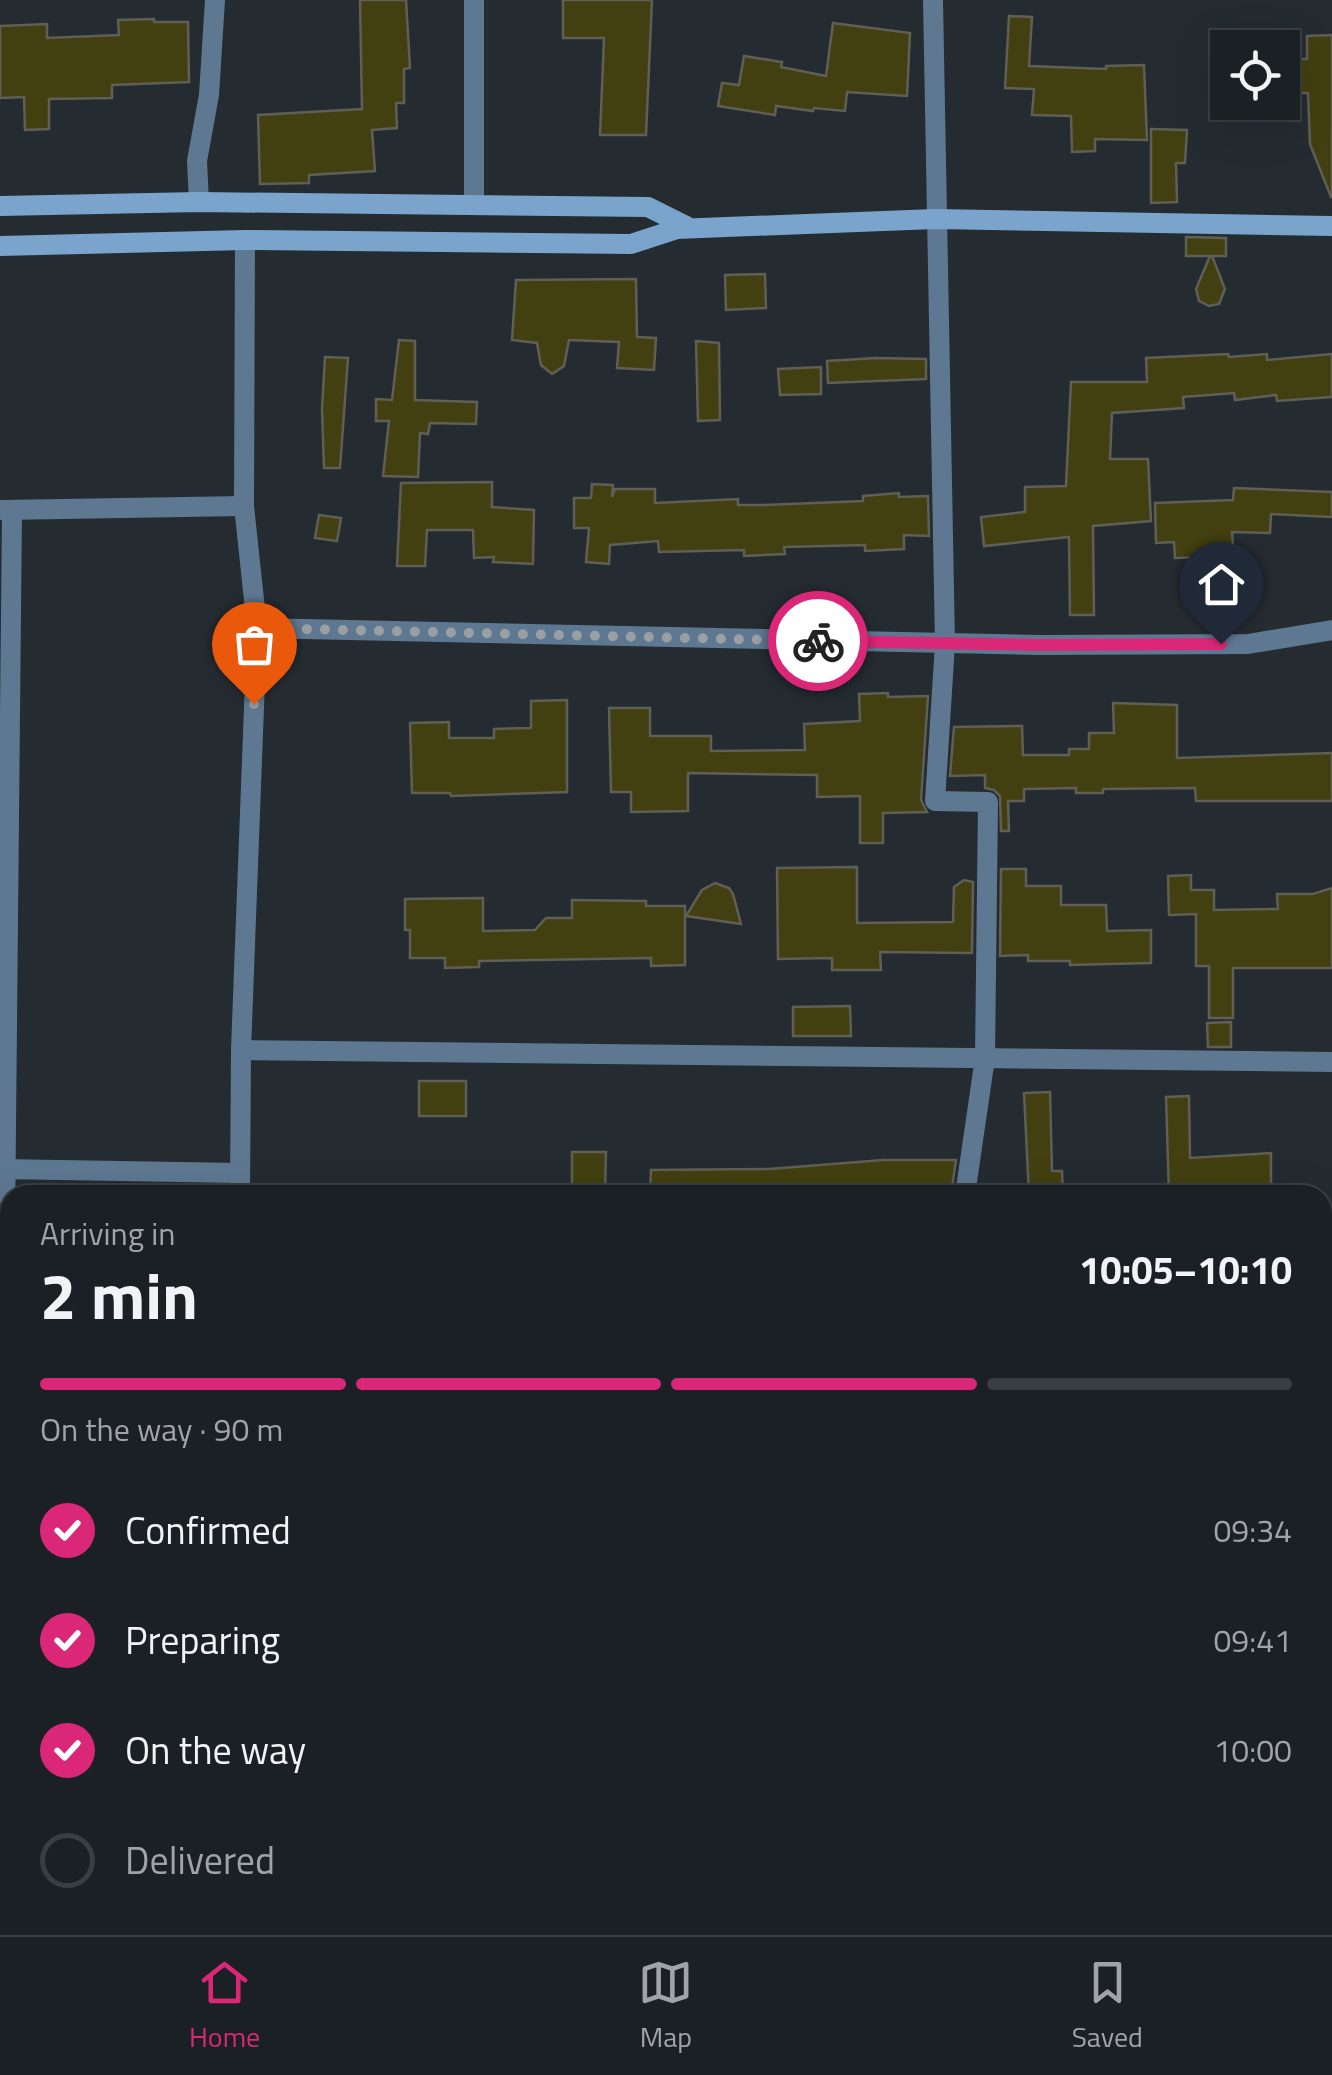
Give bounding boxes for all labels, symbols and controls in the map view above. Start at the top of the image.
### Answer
map controls [1210,30,1300,120]
button: locate [1210,30,1300,120]
pin [1179,542,1264,645]
icon: home [1194,557,1249,612]
courier [768,591,868,691]
pin [212,602,297,705]
icon: bike [791,614,846,669]
icon: bag [227,617,282,672]
text: Arriving in [40,1209,176,1257]
text: 10:05–10:10 [1079,1241,1292,1299]
text: 2 min [40,1245,198,1344]
text: On the way · 90 m [40,1405,283,1453]
text: Confirmed [125,1501,291,1559]
icon: check [40,1503,95,1558]
text: 09:34 [1213,1506,1292,1554]
text: Preparing [125,1611,280,1669]
icon: check [40,1613,95,1668]
text: 09:41 [1213,1616,1292,1664]
text: On the way [125,1721,306,1779]
icon: check [40,1723,95,1778]
text: 10:00 [1213,1726,1292,1774]
text: Delivered [125,1831,275,1889]
tab: Home [189,1955,260,2058]
tab: Map [638,1955,693,2058]
tab: Saved [1072,1955,1143,2058]

